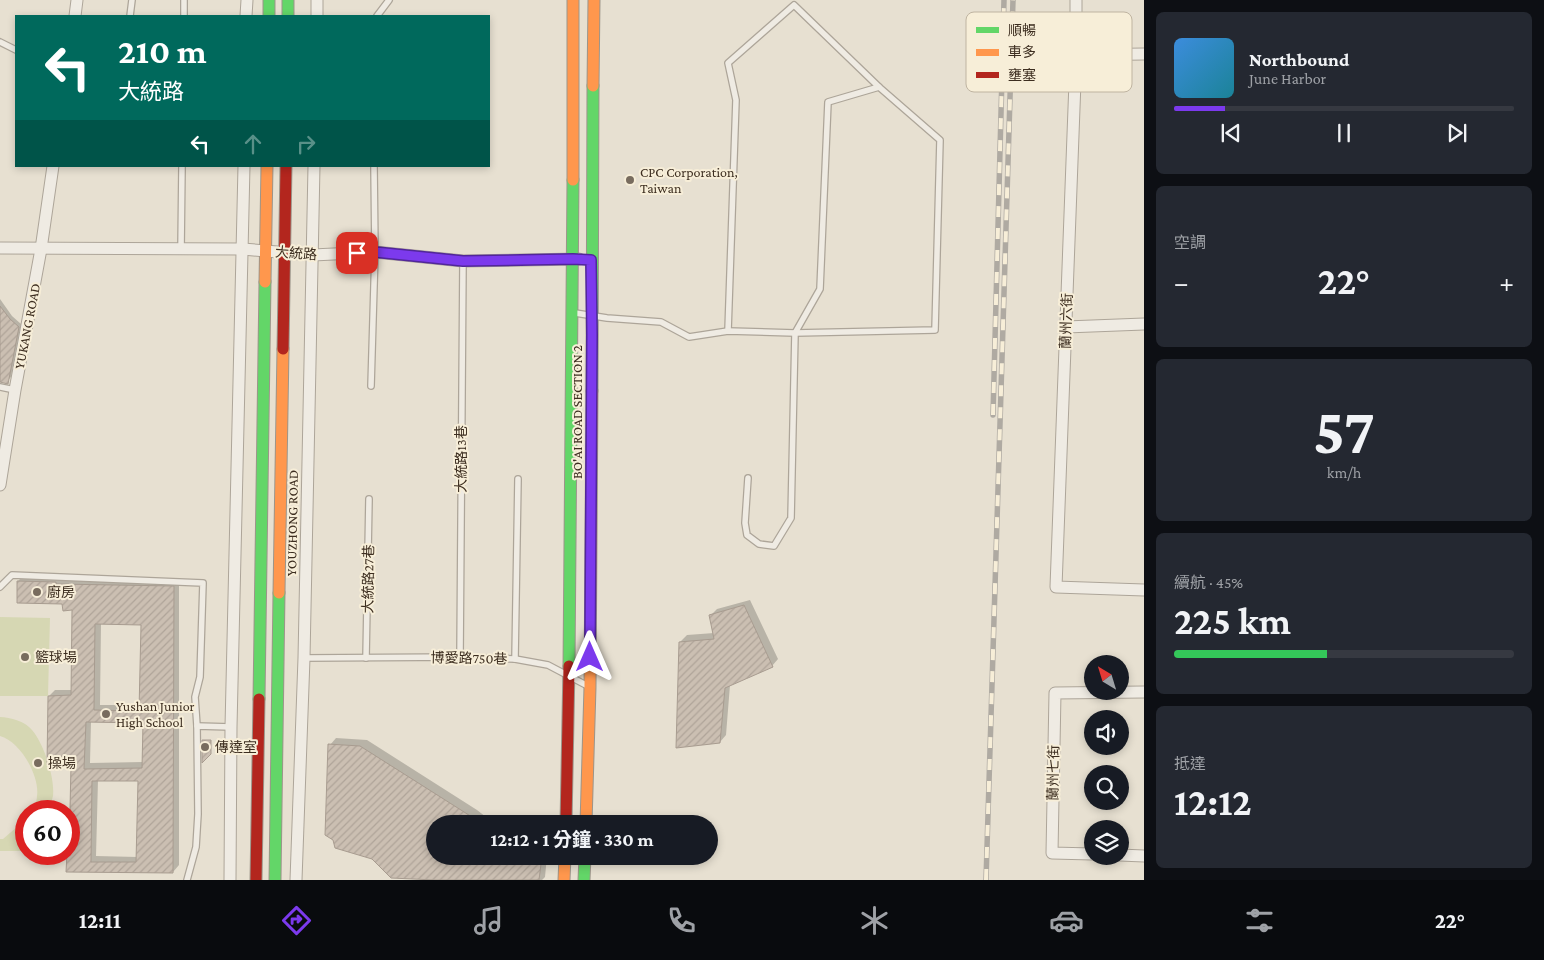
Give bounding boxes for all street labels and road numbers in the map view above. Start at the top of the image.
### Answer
street label: 大統路 [274,244,318,262]
street label: YUKANG ROAD [11,282,43,370]
street label: 蘭州六街 [1057,293,1075,349]
street label: BO'AI ROAD SECTION 2 [569,345,585,479]
street label: 大統路13巷 [453,425,469,493]
street label: YOUZHONG ROAD [283,470,301,576]
street label: 大統路27巷 [359,544,377,614]
street label: 博愛路750巷 [430,649,508,667]
street label: 蘭州七街 [1045,745,1061,801]

